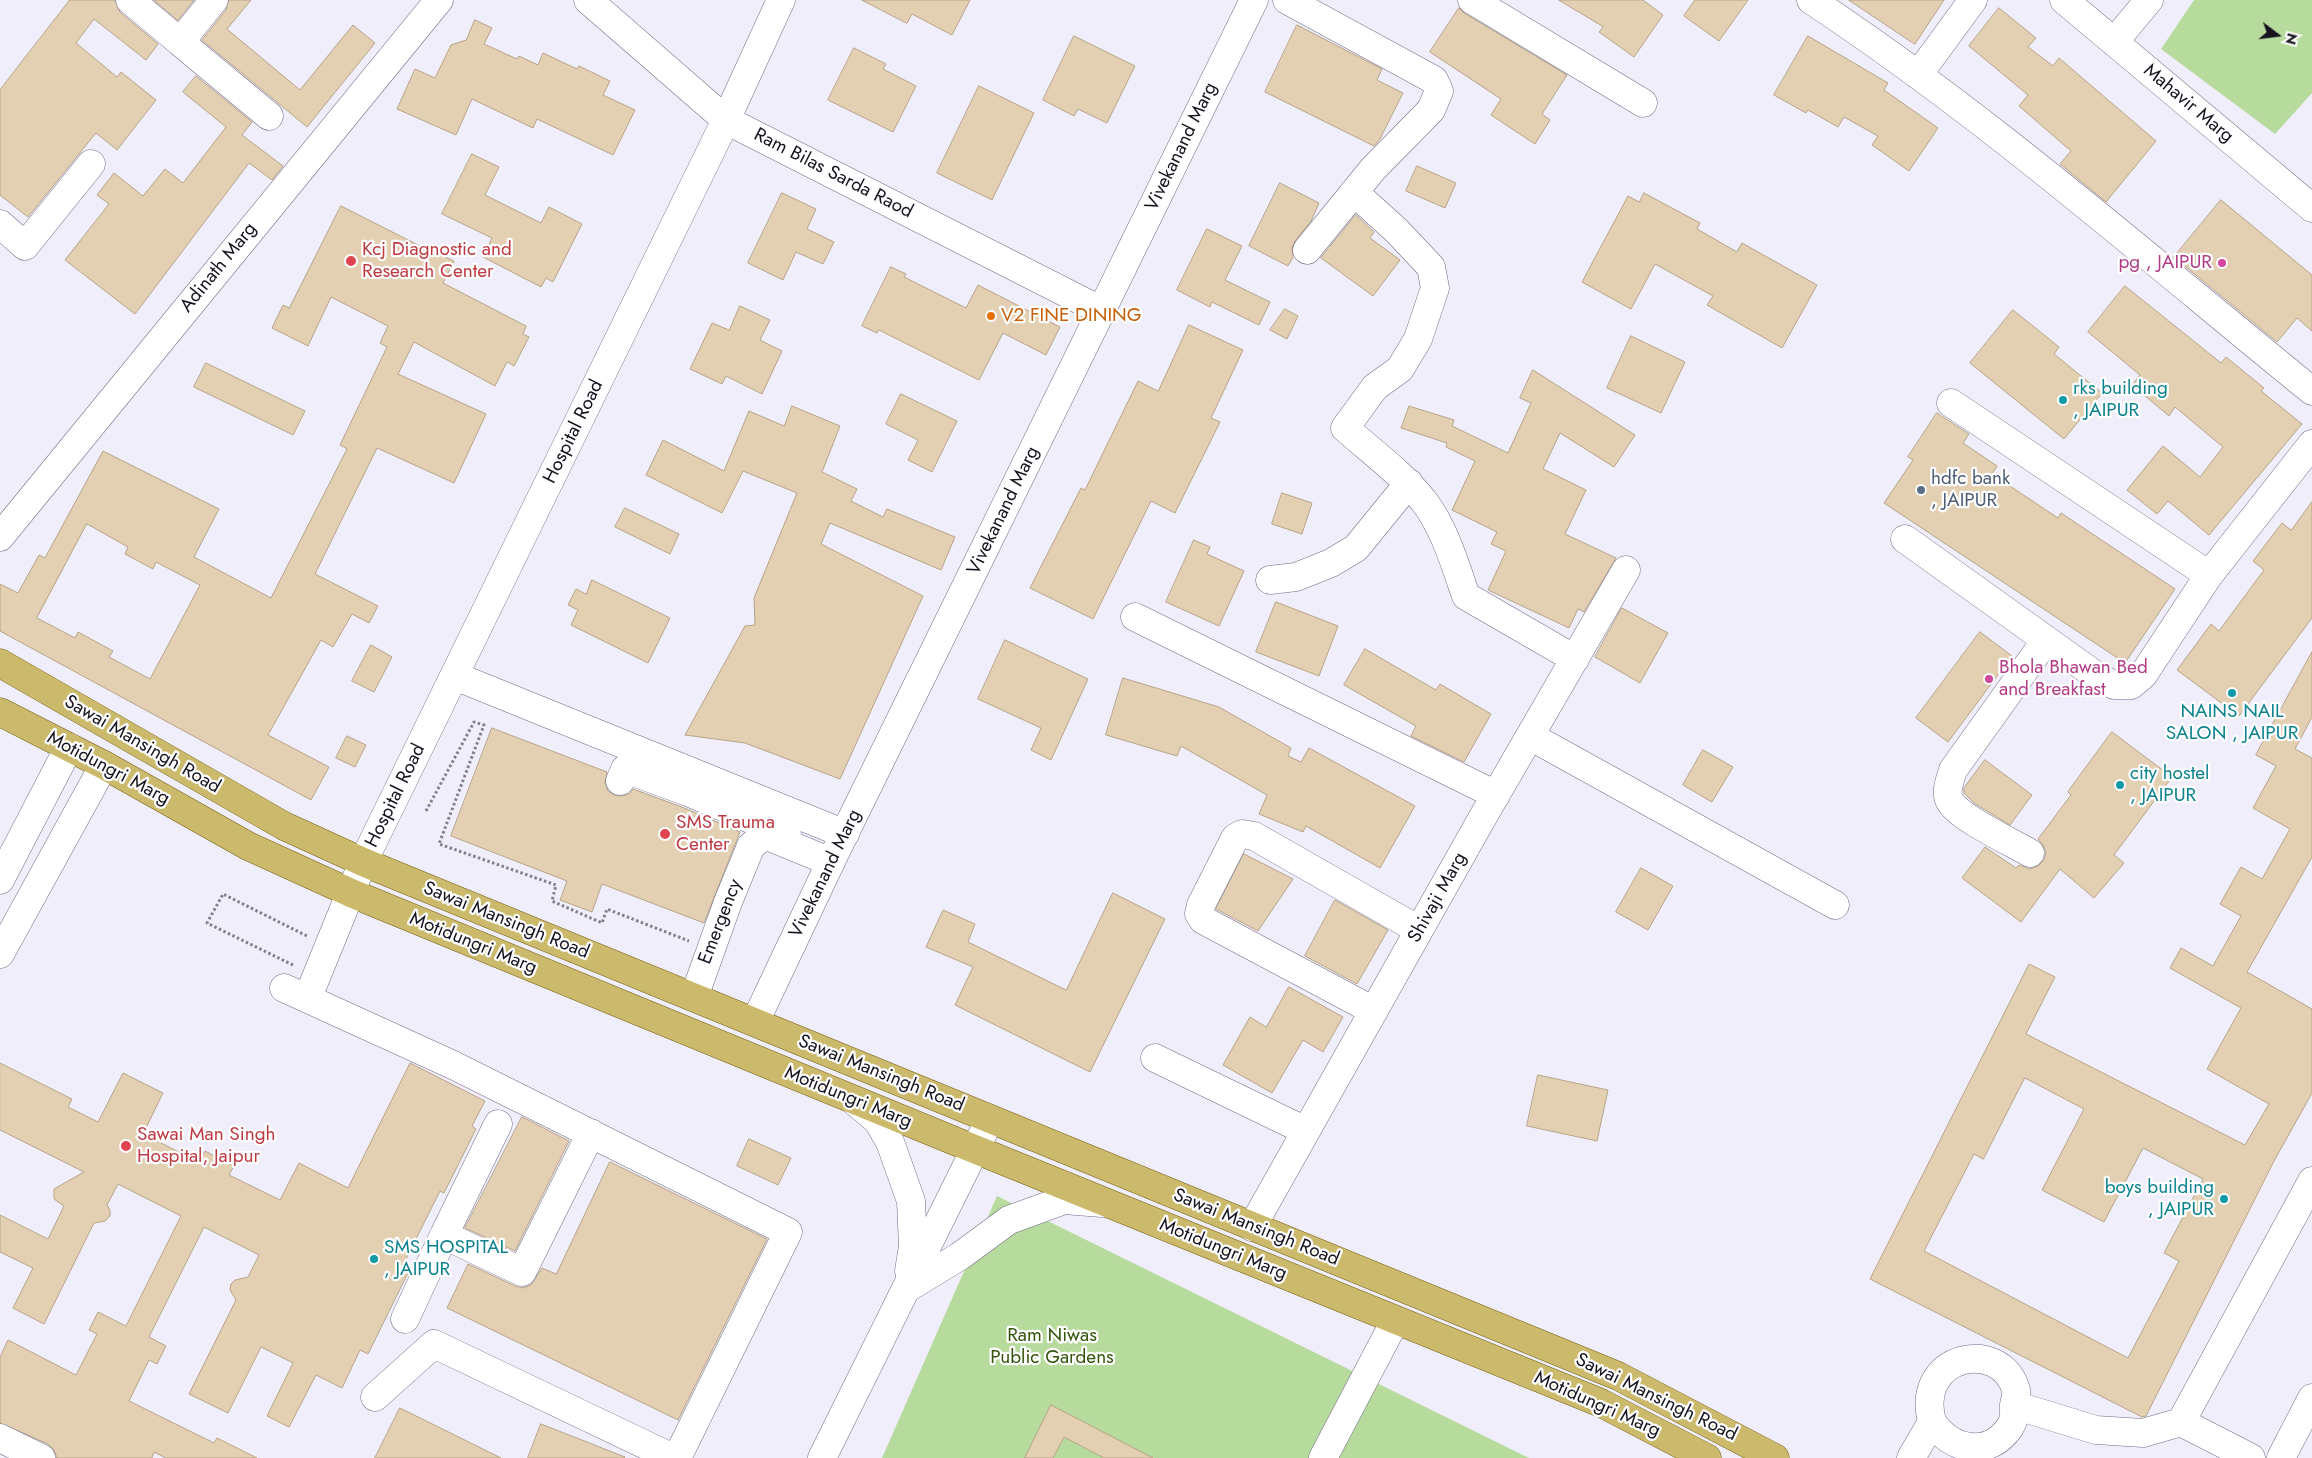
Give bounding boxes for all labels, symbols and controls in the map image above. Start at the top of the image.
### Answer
north arrow [2252,10,2302,60]
text: N [2280,31,2303,47]
street label: Mahavir Marg [2138,60,2238,148]
street label: Vivekanand Marg [1141,79,1223,215]
street label: Ram Bilas Sarda Raod [750,124,916,224]
street label: Adinath Marg [176,218,262,318]
place label: Kcj Diagnostic and Research Center [362,239,512,283]
place label: pg , JAIPUR [2118,252,2212,274]
marker: Kcj Diagnostic and Research Center [344,254,358,268]
marker: pg , JAIPUR [2216,257,2228,269]
place label: V2 FINE DINING [1001,305,1141,327]
marker: V2 FINE DINING [985,310,997,322]
street label: Hospital Road [539,377,609,487]
place label: rks building , JAIPUR [2073,378,2168,422]
marker: rks building , JAIPUR [2057,394,2069,406]
street label: Vivekanand Marg [963,443,1045,579]
place label: hdfc bank , JAIPUR [1931,468,2010,512]
marker: hdfc bank , JAIPUR [1915,484,1927,496]
place label: Bhola Bhawan Bed and Breakfast [1999,657,2148,701]
marker: Bhola Bhawan Bed and Breakfast [1983,673,1995,685]
marker: NAINS NAIL SALON , JAIPUR [2226,687,2238,699]
street label: Sawai Mansingh Road [60,691,224,799]
place label: NAINS NAIL SALON , JAIPUR [2166,701,2298,745]
street label: Motidungri Marg [43,727,173,811]
street label: Hospital Road [361,741,431,851]
place label: city hostel , JAIPUR [2130,763,2209,807]
marker: city hostel , JAIPUR [2114,779,2126,791]
street label: Vivekanand Marg [785,806,867,942]
place label: SMS Trauma Center [676,812,775,856]
marker: SMS Trauma Center [658,827,672,841]
street label: Shivaji Marg [1404,849,1472,947]
street label: Emergency [694,876,748,968]
street label: Sawai Mansingh Road [420,877,592,965]
street label: Motidungri Marg [406,908,540,980]
street label: Sawai Mansingh Road [795,1030,967,1118]
street label: Motidungri Marg [781,1062,915,1134]
place label: Sawai Man Singh Hospital, Jaipur [137,1124,275,1168]
marker: Sawai Man Singh Hospital, Jaipur [119,1139,133,1153]
place label: boys building , JAIPUR [2105,1177,2214,1221]
street label: Sawai Mansingh Road [1170,1184,1342,1272]
marker: boys building , JAIPUR [2218,1193,2230,1205]
street label: Motidungri Marg [1156,1214,1290,1286]
place label: SMS HOSPITAL , JAIPUR [384,1237,508,1281]
marker: SMS HOSPITAL , JAIPUR [368,1253,380,1265]
park label: Ram Niwas Public Gardens [990,1325,1114,1369]
street label: Sawai Mansingh Road [1572,1349,1740,1447]
street label: Motidungri Marg [1530,1367,1664,1443]

